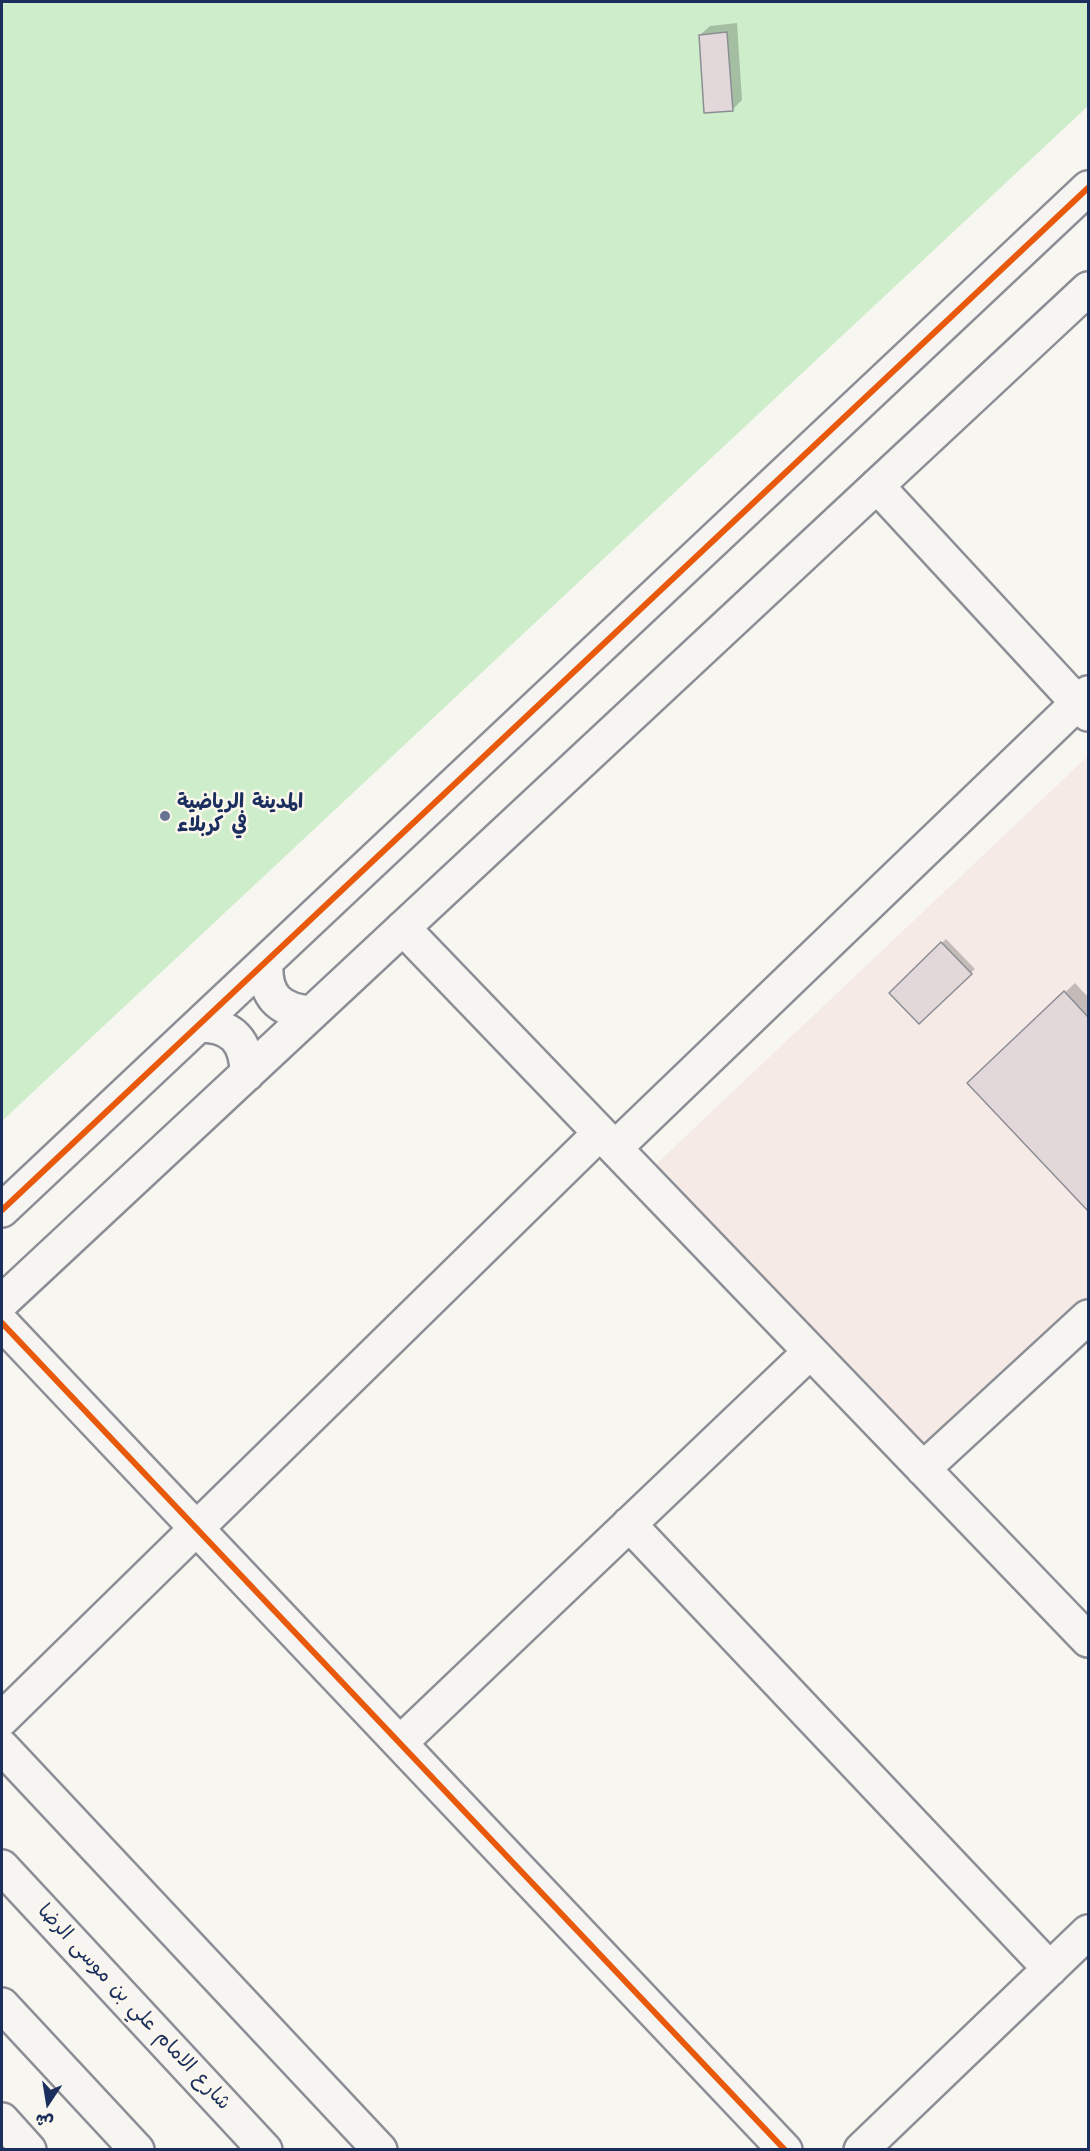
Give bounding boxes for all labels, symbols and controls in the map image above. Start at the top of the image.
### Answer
place label: المدينة الرياضية في كربلاء [177,792,303,839]
marker: المدينة الرياضية في كربلاء [158,809,172,823]
street label: شارع الامام علي بن موسى الرضا [31,1900,235,2116]
north arrow [18,2073,78,2133]
text: ش [33,2108,55,2133]

